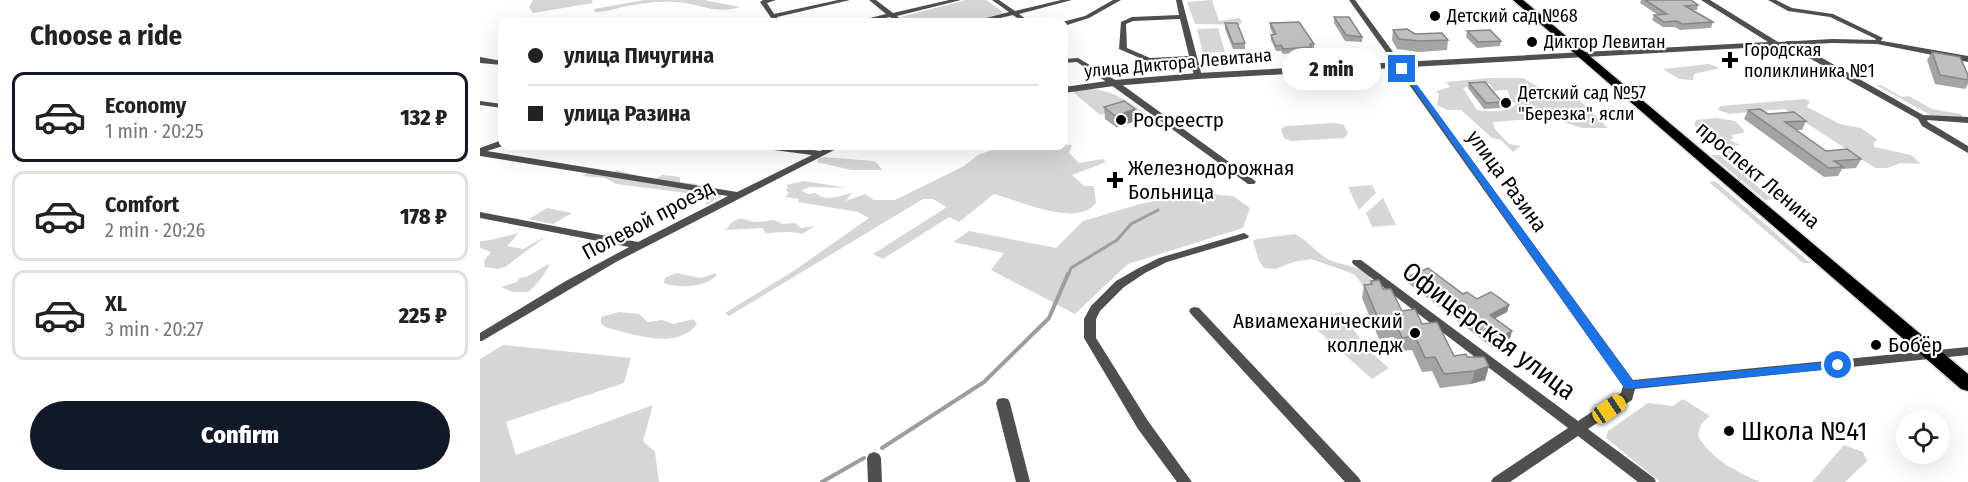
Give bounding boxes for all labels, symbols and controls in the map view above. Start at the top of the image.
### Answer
place label: Детский сад №68 [1446,5,1578,27]
marker: Детский сад №68 [1428,9,1442,23]
text: Choose a ride [30,20,182,52]
place label: Диктор Левитан [1543,31,1666,53]
marker: Диктор Левитан [1525,35,1539,49]
place label: Городская поликлиника №1 [1744,39,1875,82]
text: улица Пичугина [564,42,714,69]
street label: улица Диктора Левитана [1083,44,1273,82]
callout: 2 min [1282,48,1381,90]
marker: Городская поликлиника №1 [1721,51,1739,69]
route end [1388,55,1415,82]
text: 2 min [1309,57,1354,81]
place label: Детский сад №57 "Березка", ясли [1517,82,1646,125]
icon: car [33,90,87,144]
text: Economy [105,92,186,119]
marker: Детский сад №57 "Березка", ясли [1499,96,1513,110]
text: улица Разина [564,100,691,127]
text: 132 ₽ [400,104,447,131]
place label: Росреестр [1133,107,1224,133]
marker: Росреестр [1114,113,1128,127]
street label: проспект Ленина [1691,116,1825,234]
text: 1 min · 20:25 [105,119,204,143]
street label: улица Разина [1461,125,1553,237]
place label: Железнодорожная Больница [1128,155,1294,205]
marker: Железнодорожная Больница [1106,171,1124,189]
street label: Полевой проезд [578,174,718,266]
icon: car [33,189,87,243]
text: Comfort [105,191,179,218]
text: 178 ₽ [400,203,447,230]
text: 2 min · 20:26 [105,218,205,242]
street label: Офицерская улица [1396,256,1582,406]
icon: car [33,288,87,342]
text: XL [105,290,127,317]
text: 225 ₽ [399,302,447,329]
place label: Авиамеханический колледж [1233,308,1404,358]
text: 3 min · 20:27 [105,317,204,341]
marker: Авиамеханический колледж [1408,326,1422,340]
place label: Бобёр [1888,332,1943,358]
marker: Бобёр [1869,338,1883,352]
route start [1824,351,1851,378]
car [1589,391,1629,427]
button: Confirm [30,401,450,470]
map controls [1896,410,1950,464]
button: locate [1896,410,1950,464]
place label: Школа №41 [1741,416,1868,447]
marker: Школа №41 [1722,424,1736,438]

